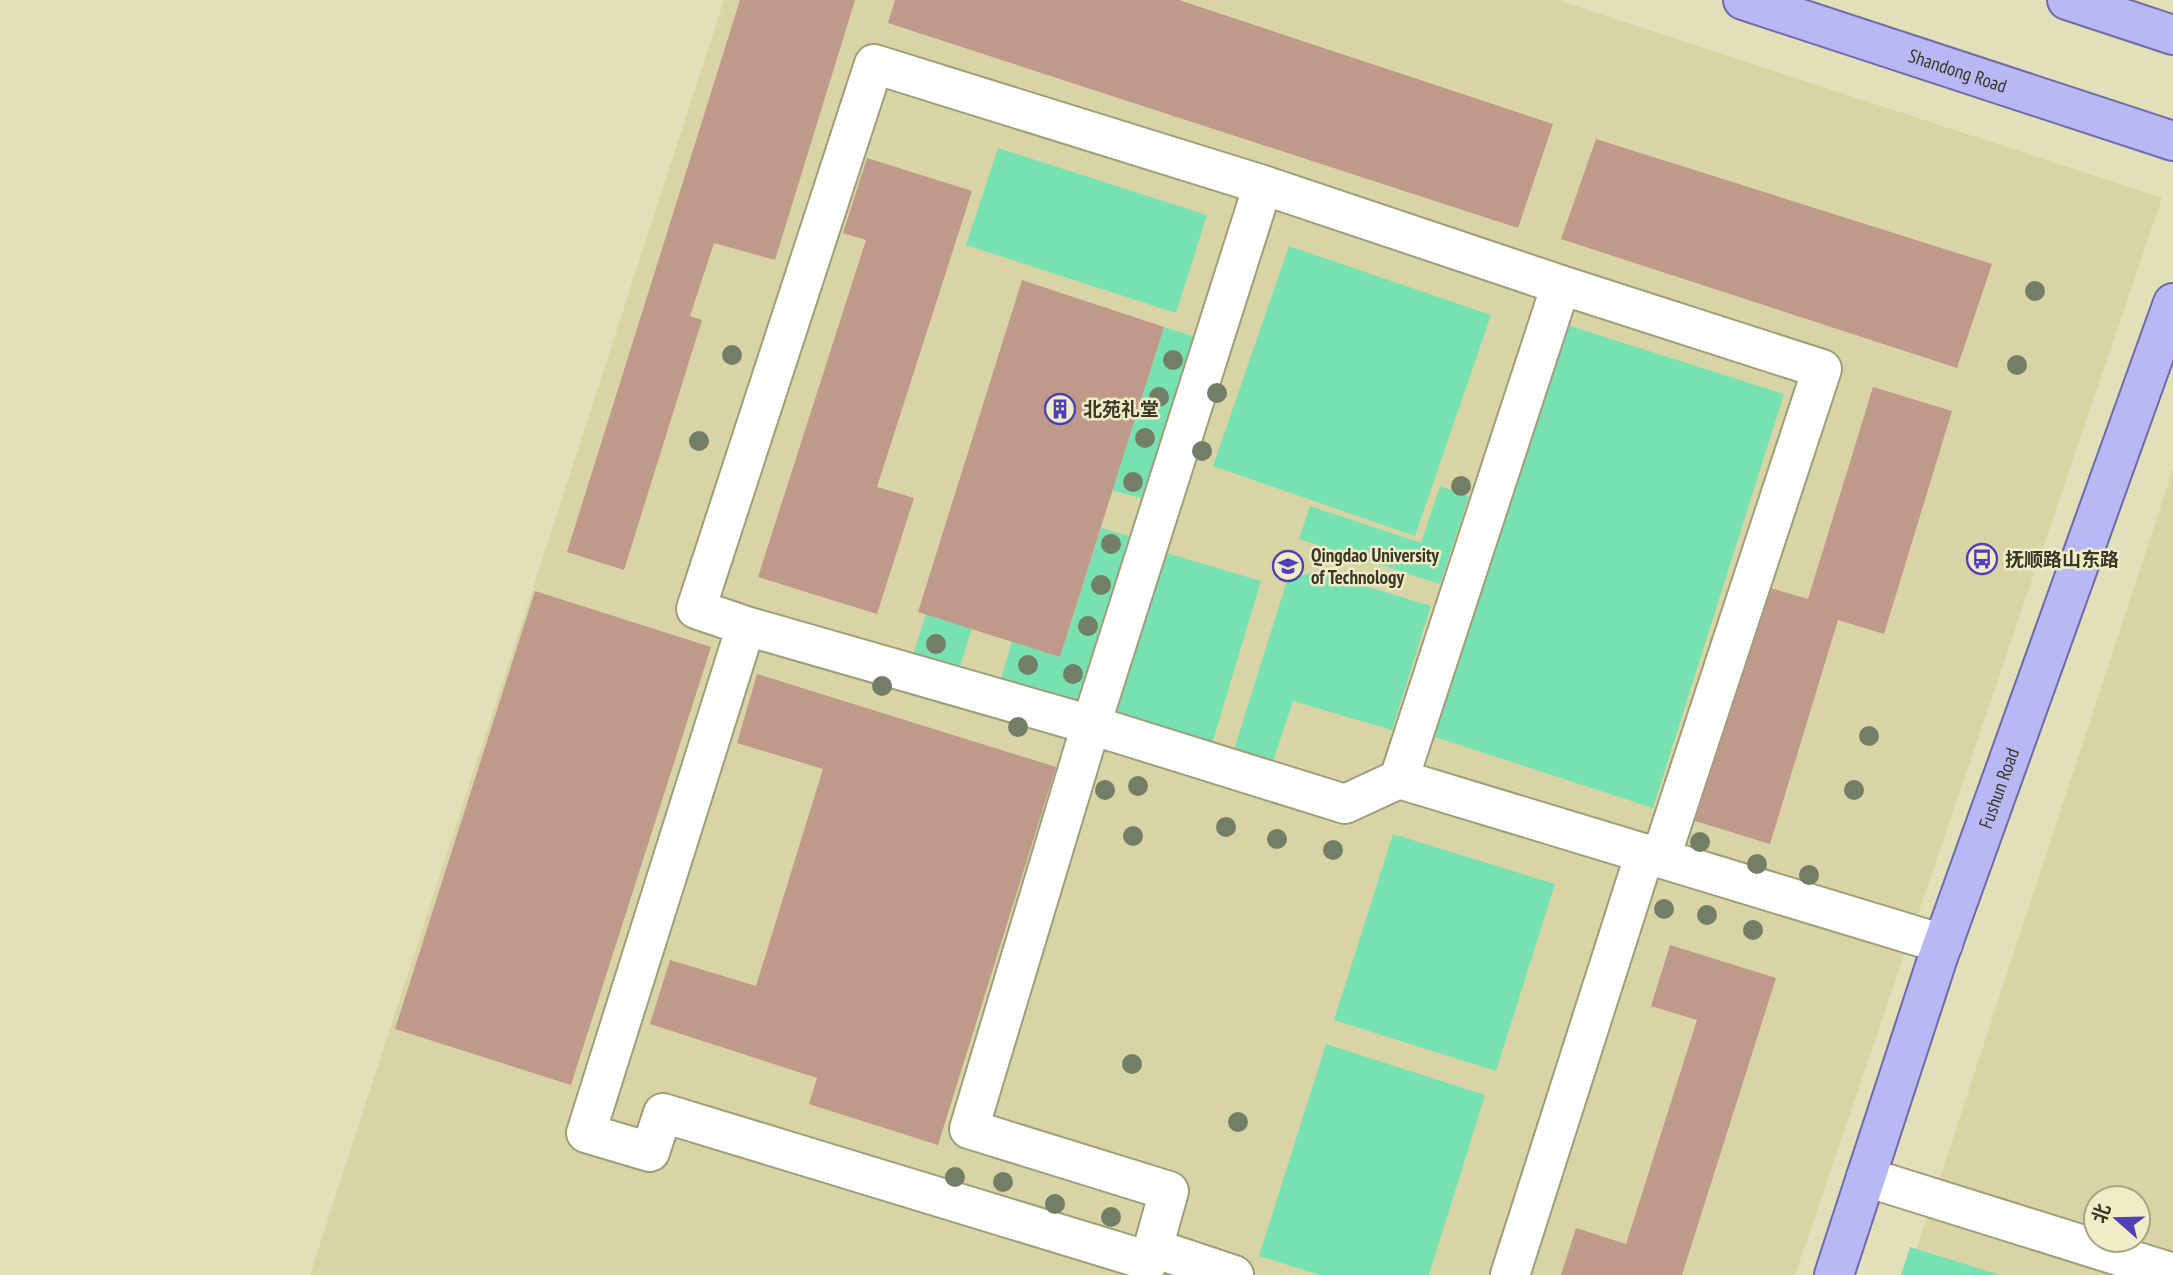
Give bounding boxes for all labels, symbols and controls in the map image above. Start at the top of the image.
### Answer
street label: Shandong Road [1906,43,2010,98]
building icon: 北苑礼堂 [1043,392,1077,426]
place label: 北苑礼堂 [1083,397,1159,421]
bus stop icon: 抚顺路山东路 [1965,542,1999,576]
place label: Qingdao University of Technology [1311,543,1439,589]
place label: 抚顺路山东路 [2005,547,2119,571]
school or university icon: Qingdao University of Technology [1271,549,1305,583]
street label: Fushun Road [1973,745,2024,832]
north arrow [2082,1184,2152,1254]
text: 北 [2086,1200,2116,1226]

